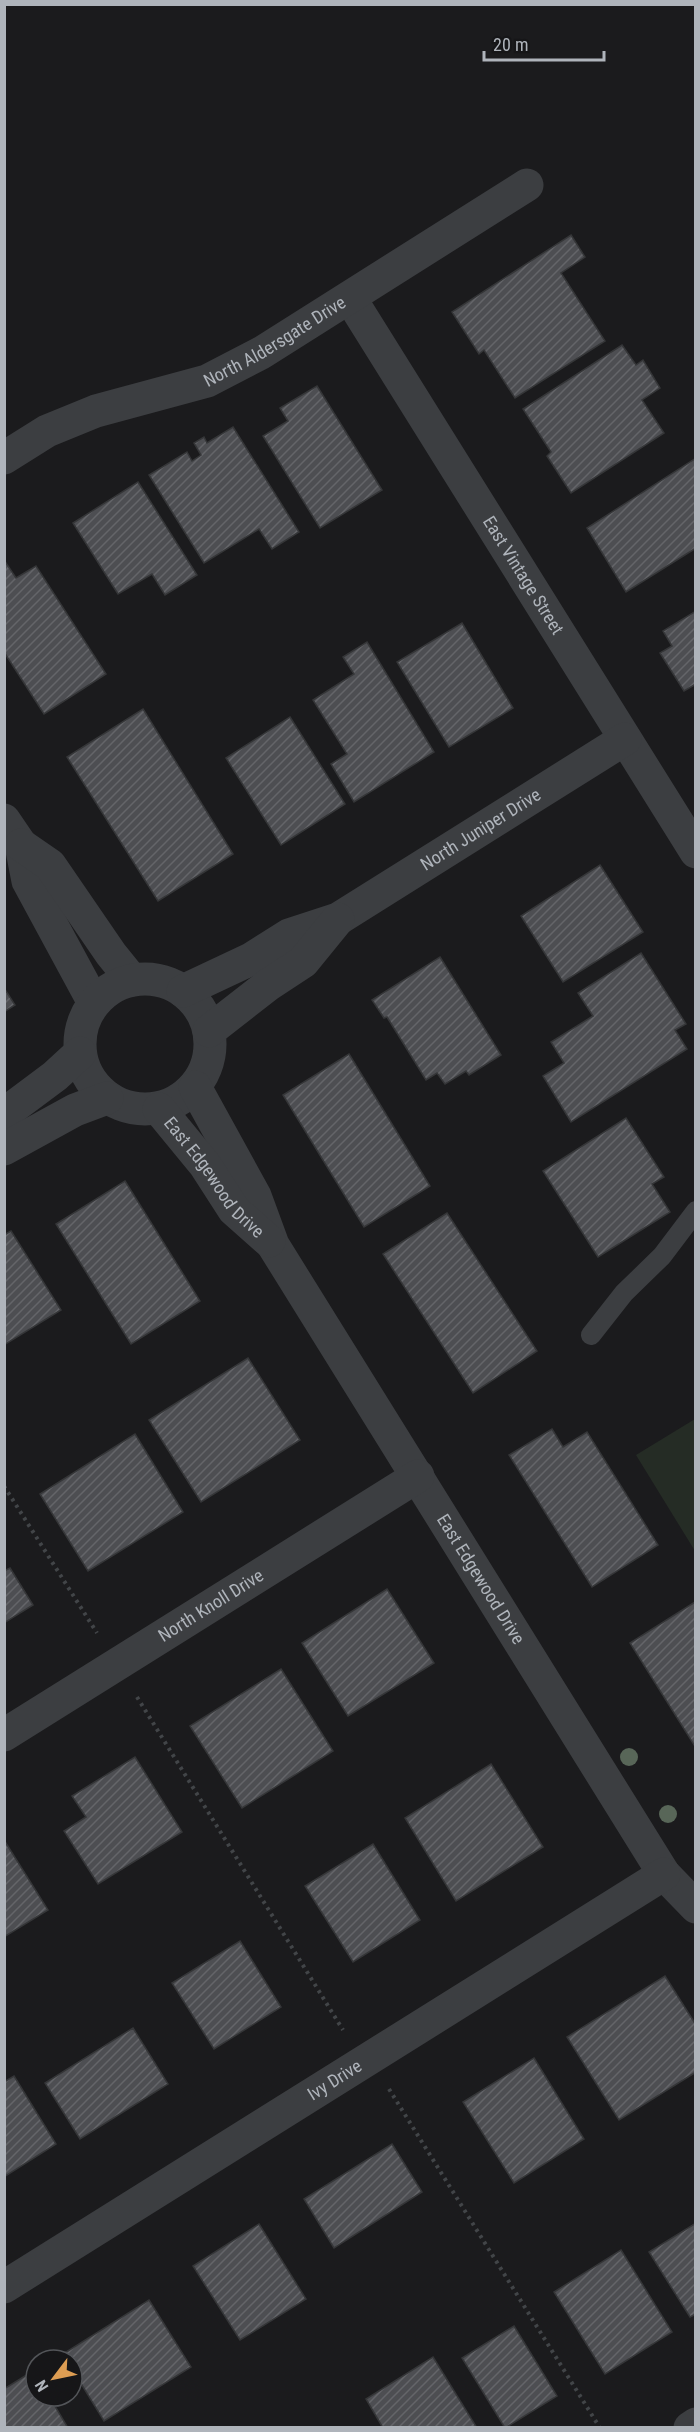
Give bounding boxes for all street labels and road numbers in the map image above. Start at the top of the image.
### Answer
street label: North Aldersgate Drive [200,291,349,391]
street label: East Vintage Street [479,512,569,638]
street label: North Juniper Drive [417,784,544,875]
street label: East Edgewood Drive [160,1112,269,1242]
street label: East Edgewood Drive [433,1510,529,1648]
street label: North Knoll Drive [154,1564,267,1646]
street label: Ivy Drive [303,2055,365,2104]

